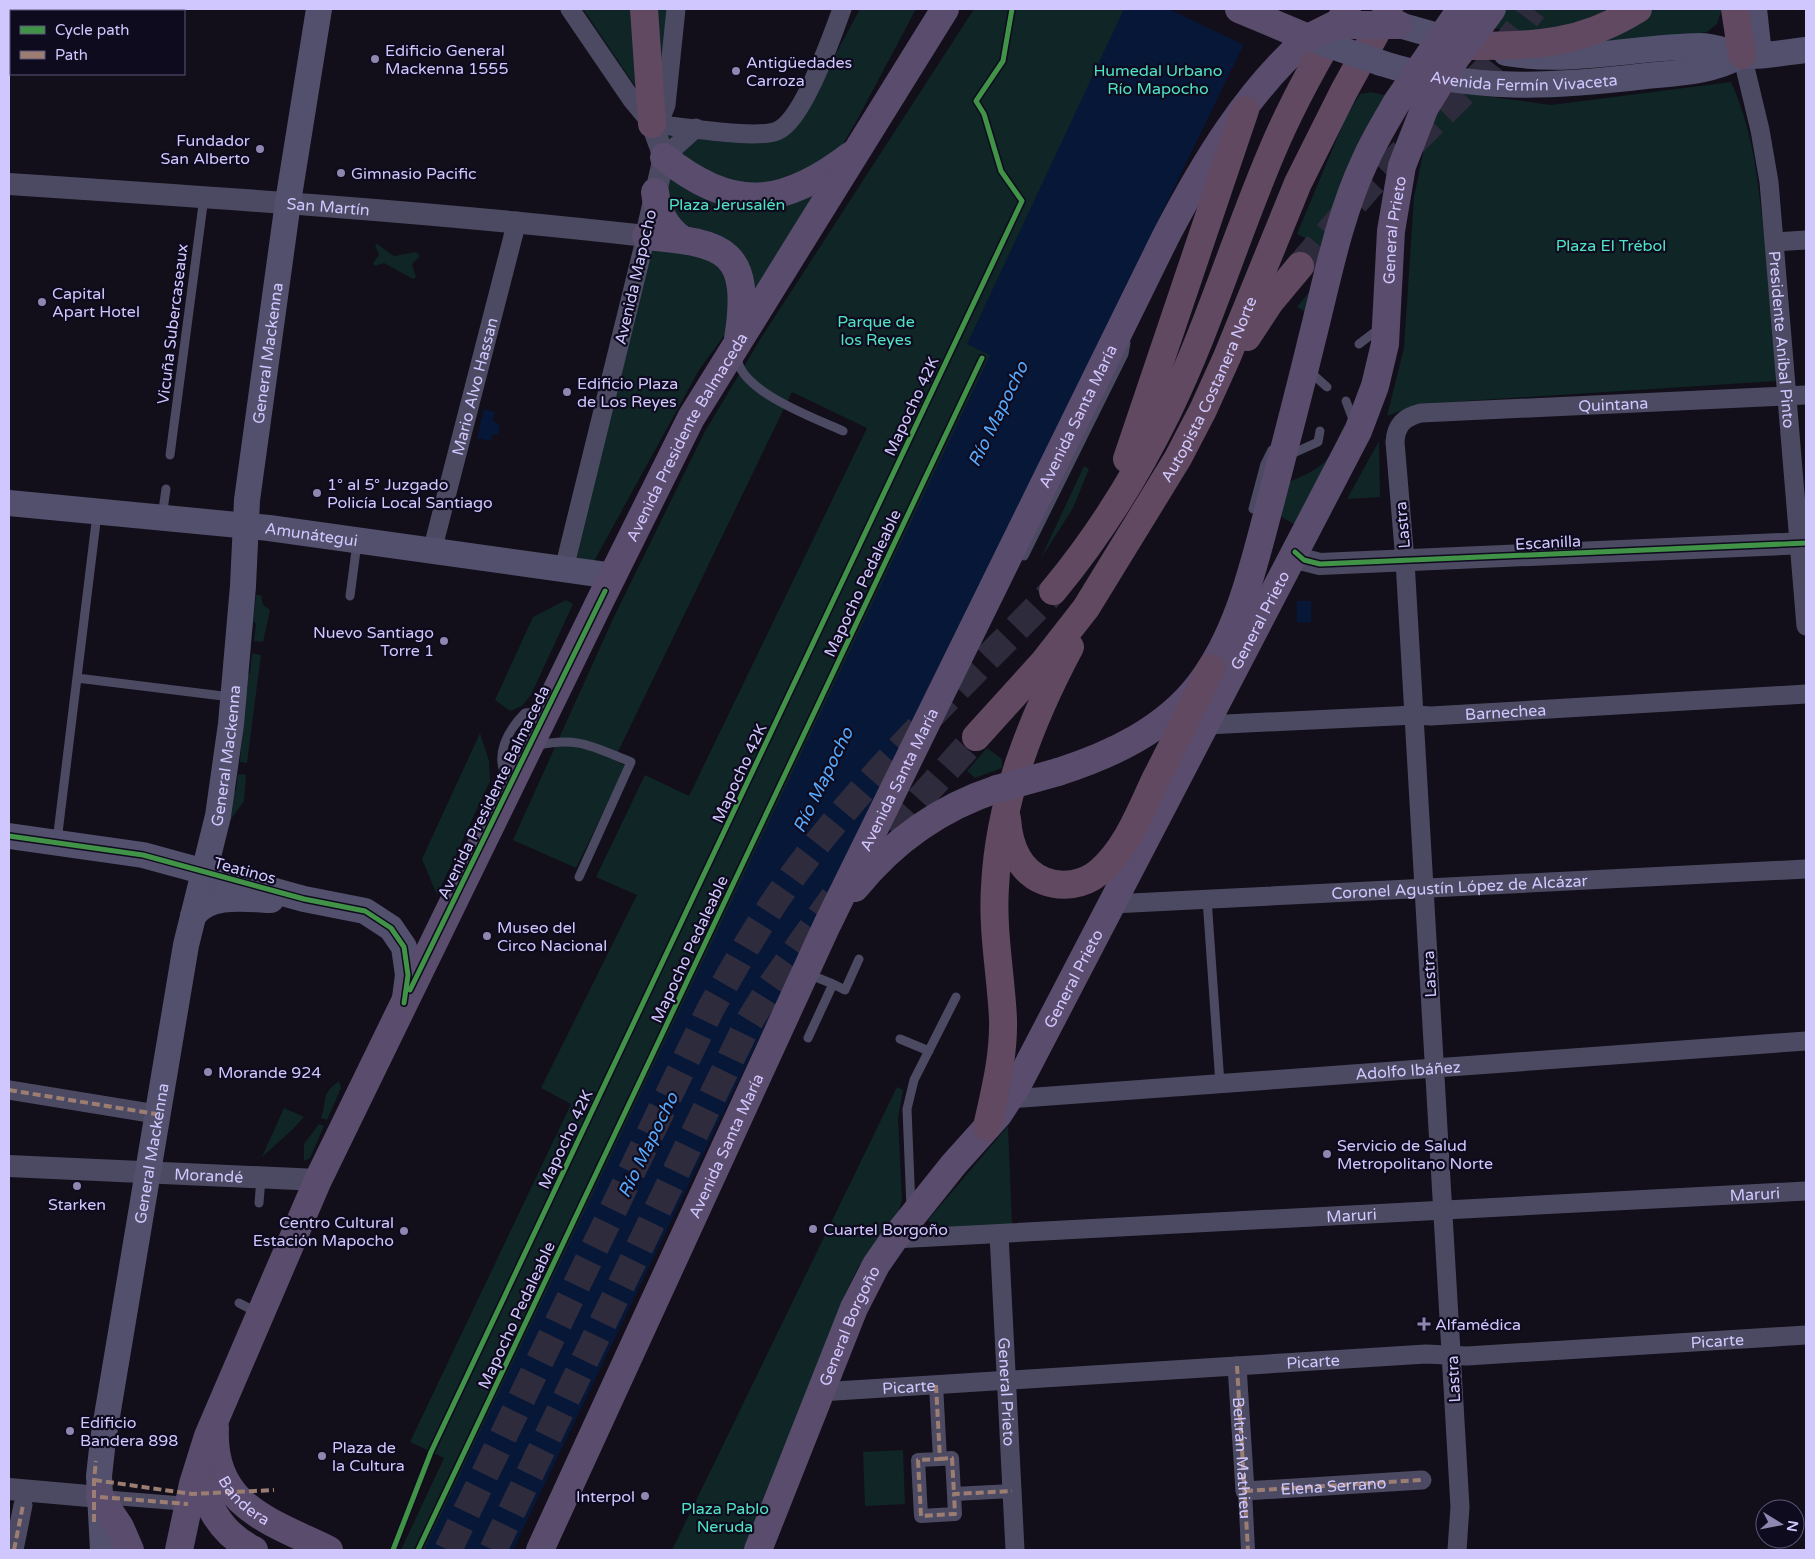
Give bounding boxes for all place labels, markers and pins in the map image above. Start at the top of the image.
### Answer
place label: Edificio General Mackenna 1555 [385,41,508,79]
marker: Edificio General Mackenna 1555 [369,53,381,65]
place label: Antigüedades Carroza [746,53,852,91]
marker: Antigüedades Carroza [730,65,742,77]
place label: Fundador San Alberto [160,131,251,169]
marker: Fundador San Alberto [254,143,266,155]
place label: Gimnasio Pacific [351,164,477,184]
marker: Gimnasio Pacific [335,167,347,179]
place label: Capital Apart Hotel [52,284,140,322]
marker: Capital Apart Hotel [36,296,48,308]
place label: Edificio Plaza de Los Reyes [577,374,678,412]
marker: Edificio Plaza de Los Reyes [561,386,573,398]
place label: 1° al 5° Juzgado Policía Local Santiago [327,475,493,513]
marker: 1° al 5° Juzgado Policía Local Santiago [311,487,323,499]
place label: Nuevo Santiago Torre 1 [313,623,434,661]
marker: Nuevo Santiago Torre 1 [438,635,450,647]
place label: Museo del Circo Nacional [497,918,607,956]
marker: Museo del Circo Nacional [481,930,493,942]
place label: Morande 924 [218,1063,321,1083]
marker: Morande 924 [202,1066,214,1078]
place label: Servicio de Salud Metropolitano Norte [1337,1136,1493,1174]
marker: Servicio de Salud Metropolitano Norte [1321,1148,1333,1160]
marker: Starken [71,1180,83,1192]
place label: Starken [48,1195,106,1215]
place label: Centro Cultural Estación Mapocho [253,1213,394,1251]
place label: Cuartel Borgoño [823,1220,948,1240]
marker: Cuartel Borgoño [807,1223,819,1235]
marker: Centro Cultural Estación Mapocho [398,1225,410,1237]
place label: Alfamédica [1435,1315,1521,1335]
marker: Alfamédica [1417,1317,1431,1331]
place label: Edificio Bandera 898 [80,1413,178,1451]
marker: Edificio Bandera 898 [64,1425,76,1437]
place label: Plaza de la Cultura [332,1438,405,1476]
marker: Plaza de la Cultura [316,1450,328,1462]
place label: Interpol [576,1487,635,1507]
marker: Interpol [639,1490,651,1502]

